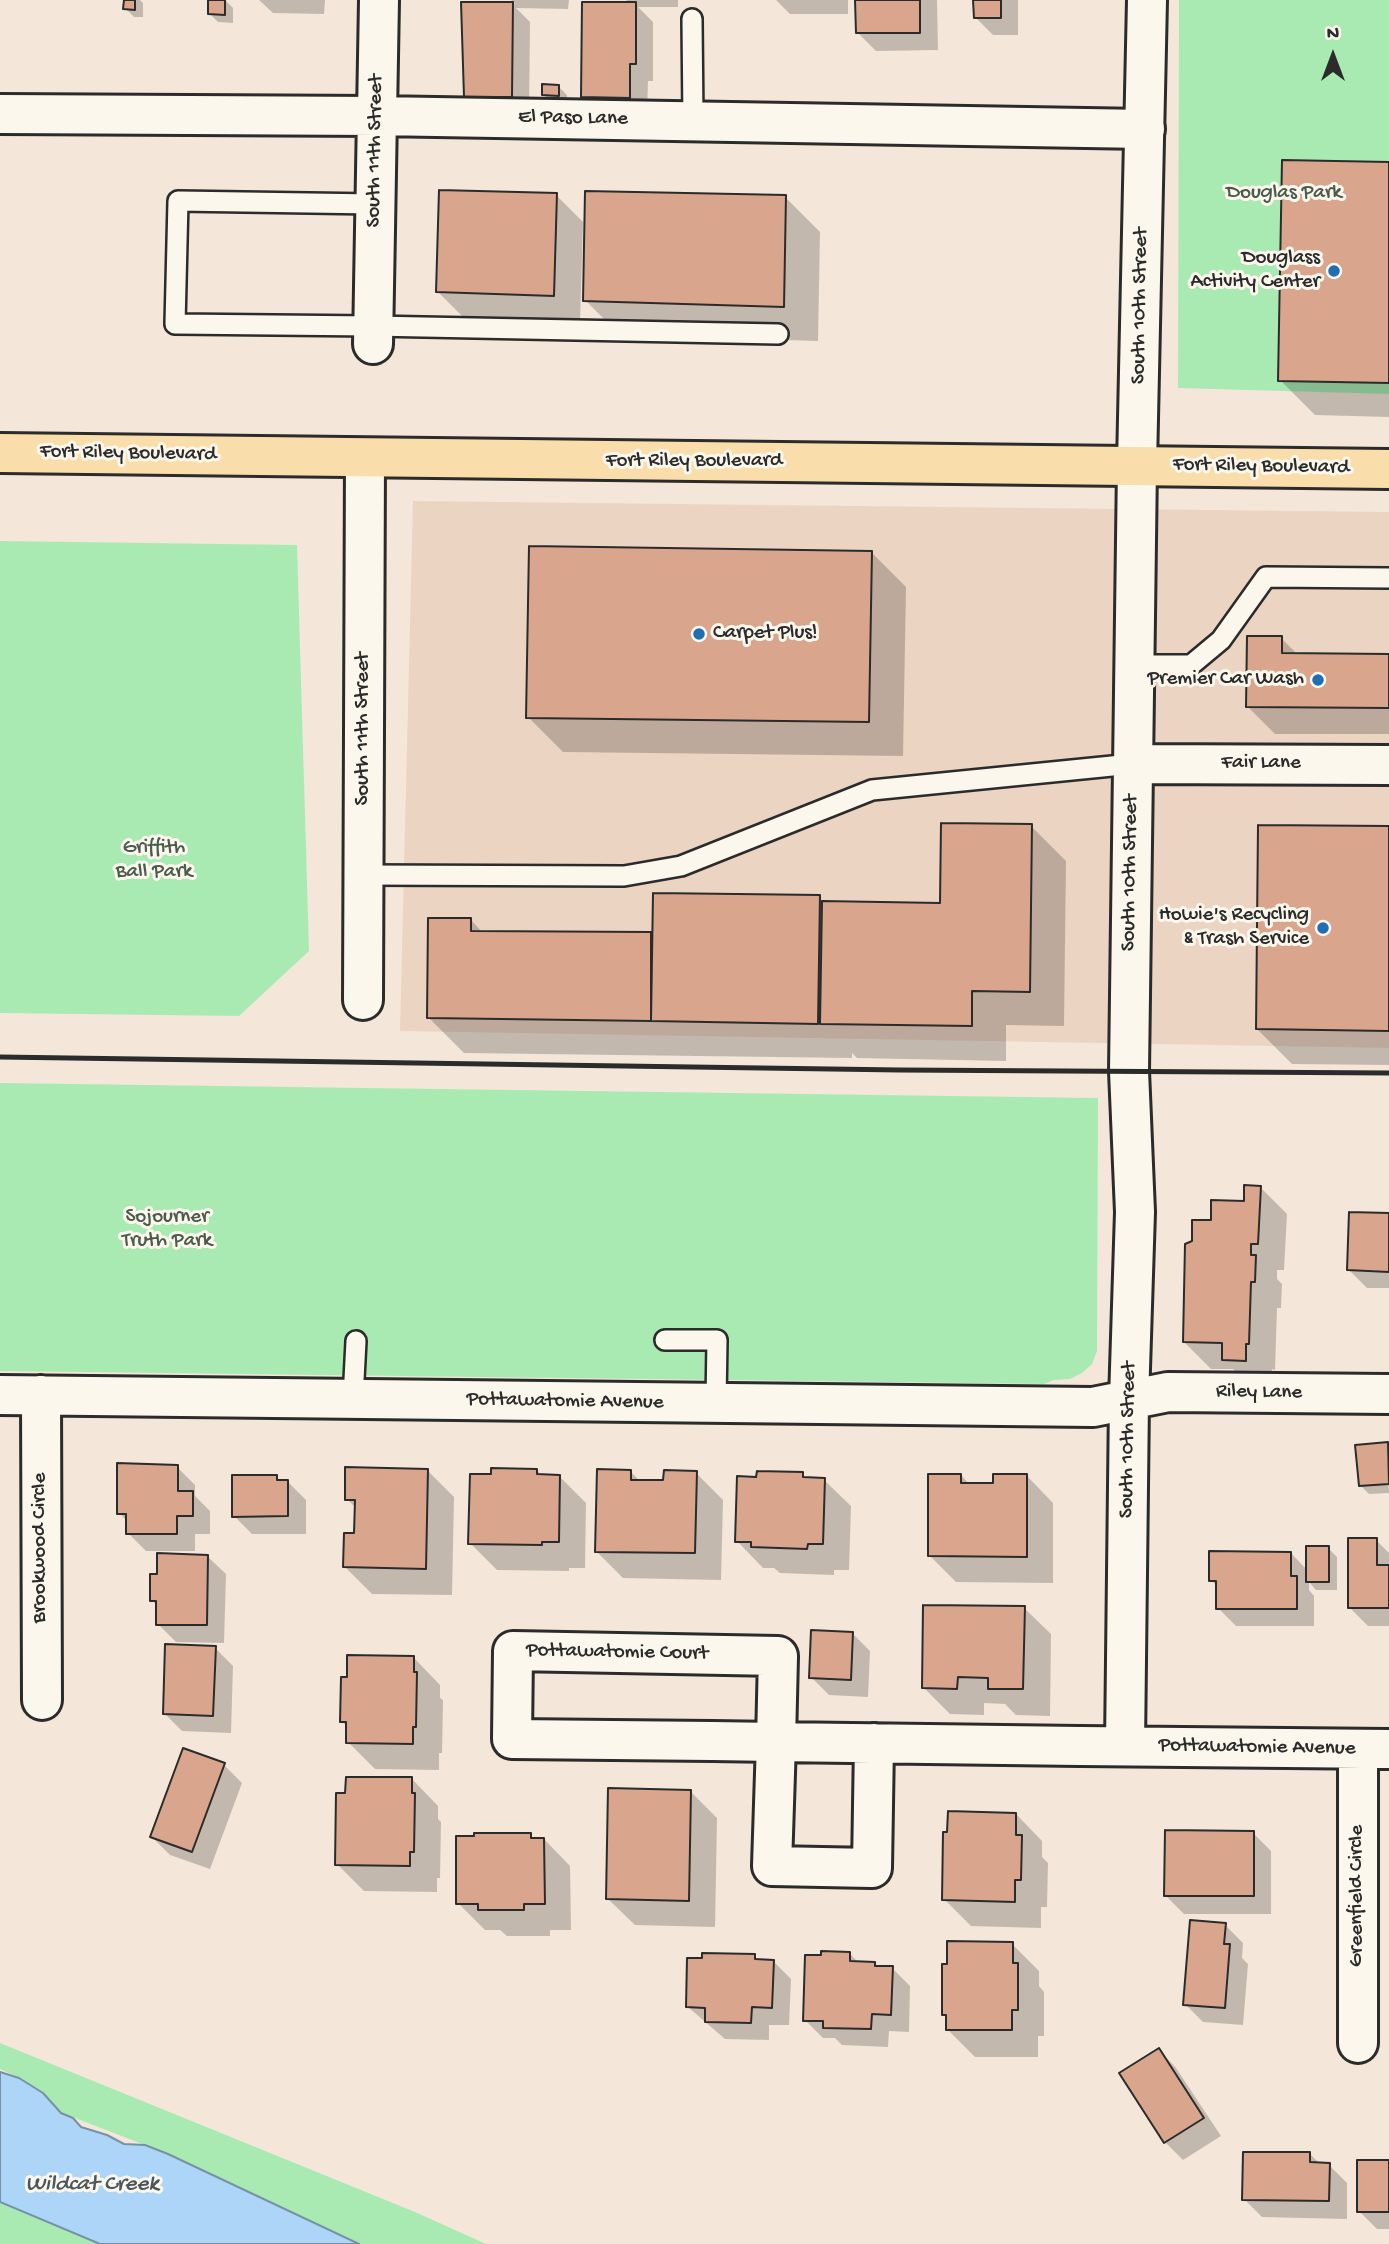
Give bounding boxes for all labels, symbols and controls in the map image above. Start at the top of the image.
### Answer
north arrow [1298,21,1368,91]
text: N [1327,23,1339,46]
street label: South 11th Street [362,74,390,228]
street label: El Paso Lane [518,105,628,133]
park label: Douglas Park [1226,181,1342,207]
street label: South 10th Street [1127,228,1155,384]
place label: Douglass Activity Center [1191,246,1320,296]
marker: Douglass Activity Center [1326,263,1342,279]
street label: Fort Riley Boulevard [40,440,216,468]
street label: Fort Riley Boulevard [606,449,782,475]
street label: Fort Riley Boulevard [1173,453,1349,481]
place label: Carpet Plus! [713,621,817,647]
marker: Carpet Plus! [691,626,707,642]
street label: South 11th Street [351,652,377,806]
place label: Premier Car Wash [1147,667,1304,693]
marker: Premier Car Wash [1310,672,1326,688]
street label: Fair Lane [1221,751,1301,777]
street label: South 10th Street [1117,795,1145,951]
park label: Griffith Ball Park [116,836,192,886]
place label: Howie's Recycling & Trash Service [1159,903,1309,953]
marker: Howie's Recycling & Trash Service [1315,920,1331,936]
park label: Sojourner Truth Park [122,1205,212,1255]
street label: South 10th Street [1115,1362,1143,1518]
street label: Riley Lane [1216,1380,1302,1406]
street label: Pottawatomie Avenue [466,1388,664,1416]
street label: Brookwood Circle [28,1473,54,1623]
street label: Pottawatomie Court [526,1639,708,1667]
street label: Pottawatomie Avenue [1158,1734,1356,1762]
street label: Greenfield Circle [1345,1825,1371,1967]
water label: Wildcat Creek [25,2171,159,2199]

